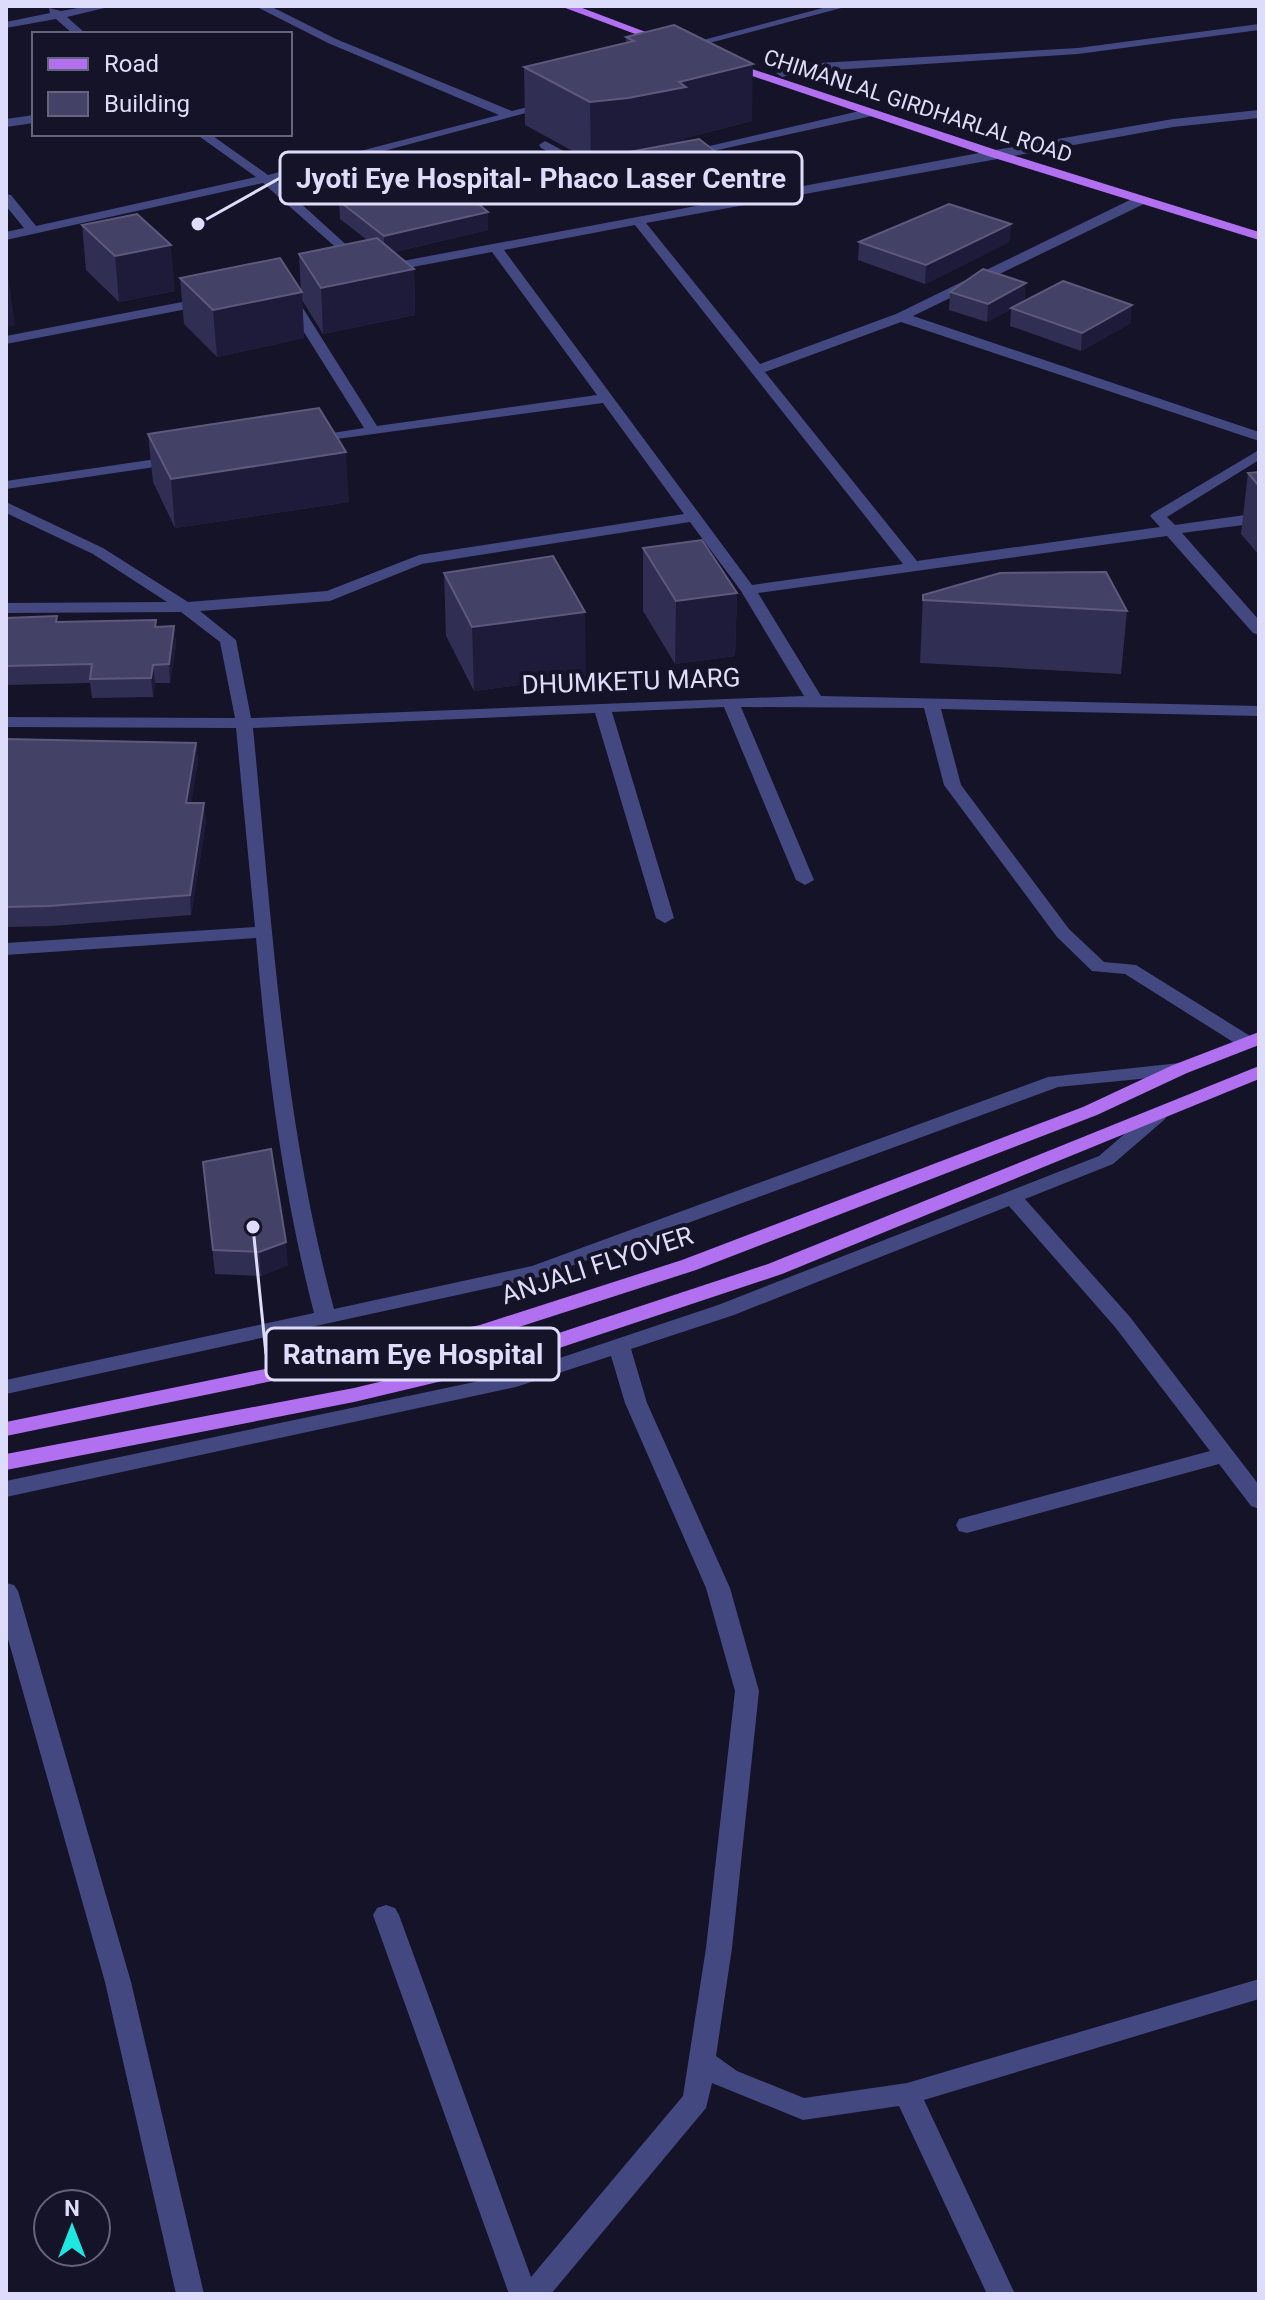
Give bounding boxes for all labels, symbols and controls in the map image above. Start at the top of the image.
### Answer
legend [32,32,292,136]
street label: CHIMANLAL GIRDHARLAL ROAD [761,44,1075,168]
text: Road [104,50,159,78]
text: Building [104,90,190,118]
callout: Jyoti Eye Hospital- Phaco Laser Centre [280,152,802,204]
text: Jyoti Eye Hospital- Phaco Laser Centre [296,162,786,195]
street label: DHUMKETU MARG [521,662,741,700]
street label: ANJALI FLYOVER [497,1220,697,1310]
callout: Ratnam Eye Hospital [266,1328,559,1380]
text: Ratnam Eye Hospital [283,1338,543,1371]
north arrow [32,2188,112,2268]
text: N [64,2196,80,2221]

